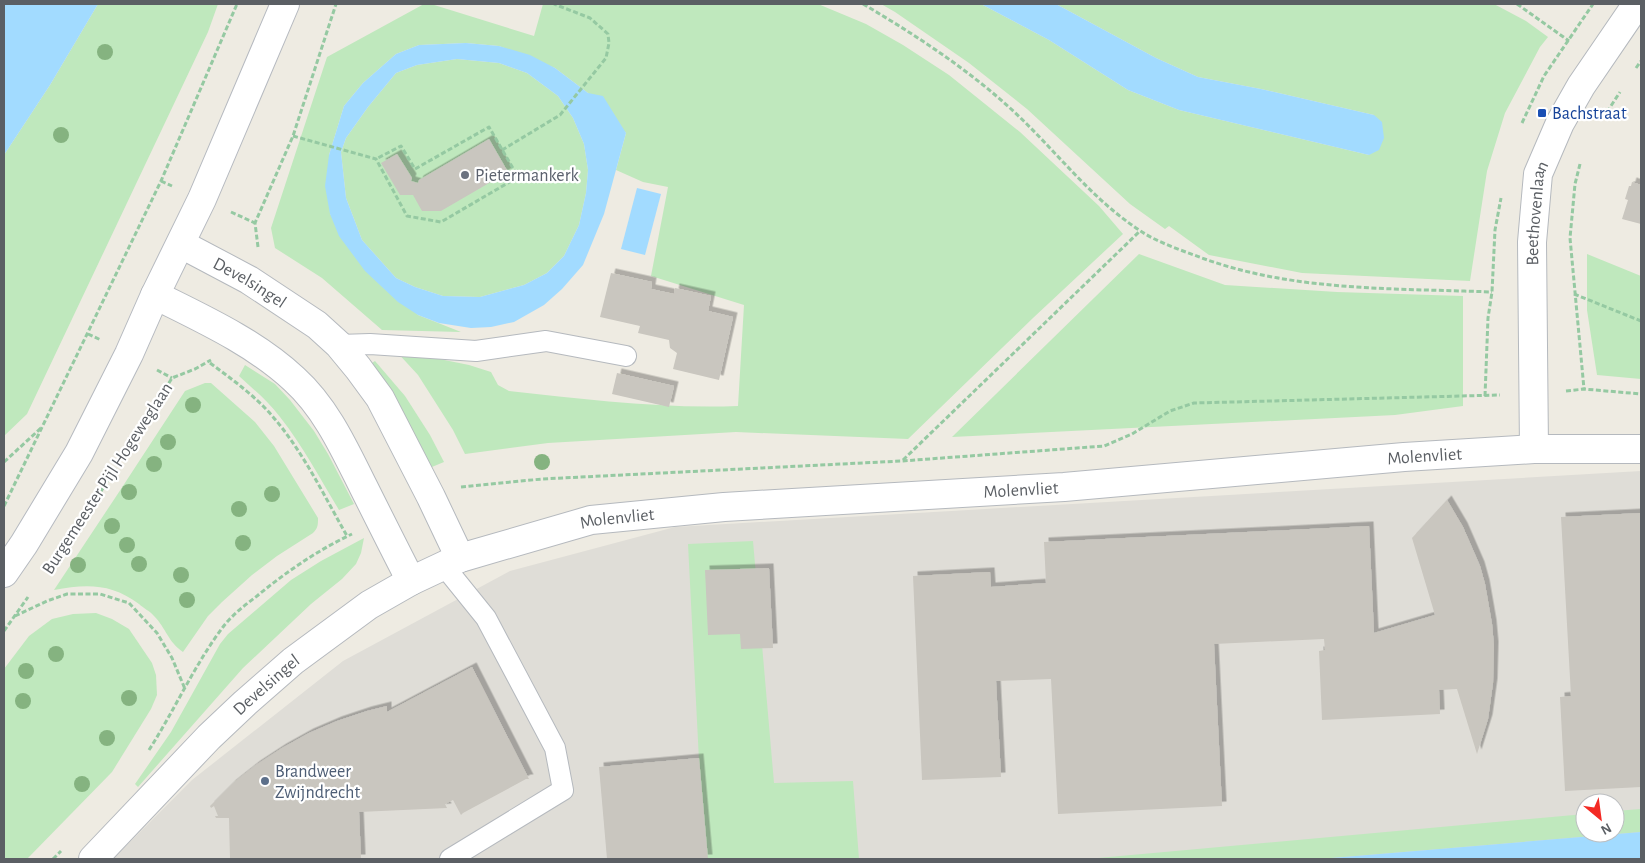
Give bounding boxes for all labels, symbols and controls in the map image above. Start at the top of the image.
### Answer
place label: Bachstraat [1552,105,1627,123]
marker: Bachstraat [1536,107,1548,119]
street label: Beethovenlaan [1524,159,1552,266]
place label: Pietermankerk [475,167,579,185]
marker: Pietermankerk [459,169,471,181]
street label: Develsingel [210,255,289,312]
street label: Burgemeester Pijl Hogeweglaan [39,380,177,578]
street label: Molenvliet [1386,445,1463,468]
street label: Molenvliet [983,479,1059,502]
street label: Molenvliet [578,506,655,533]
street label: Develsingel [230,651,303,719]
place label: Brandweer Zwijndrecht [275,763,360,802]
marker: Brandweer Zwijndrecht [259,775,271,787]
north arrow [1575,793,1625,843]
text: N [1598,820,1613,837]

